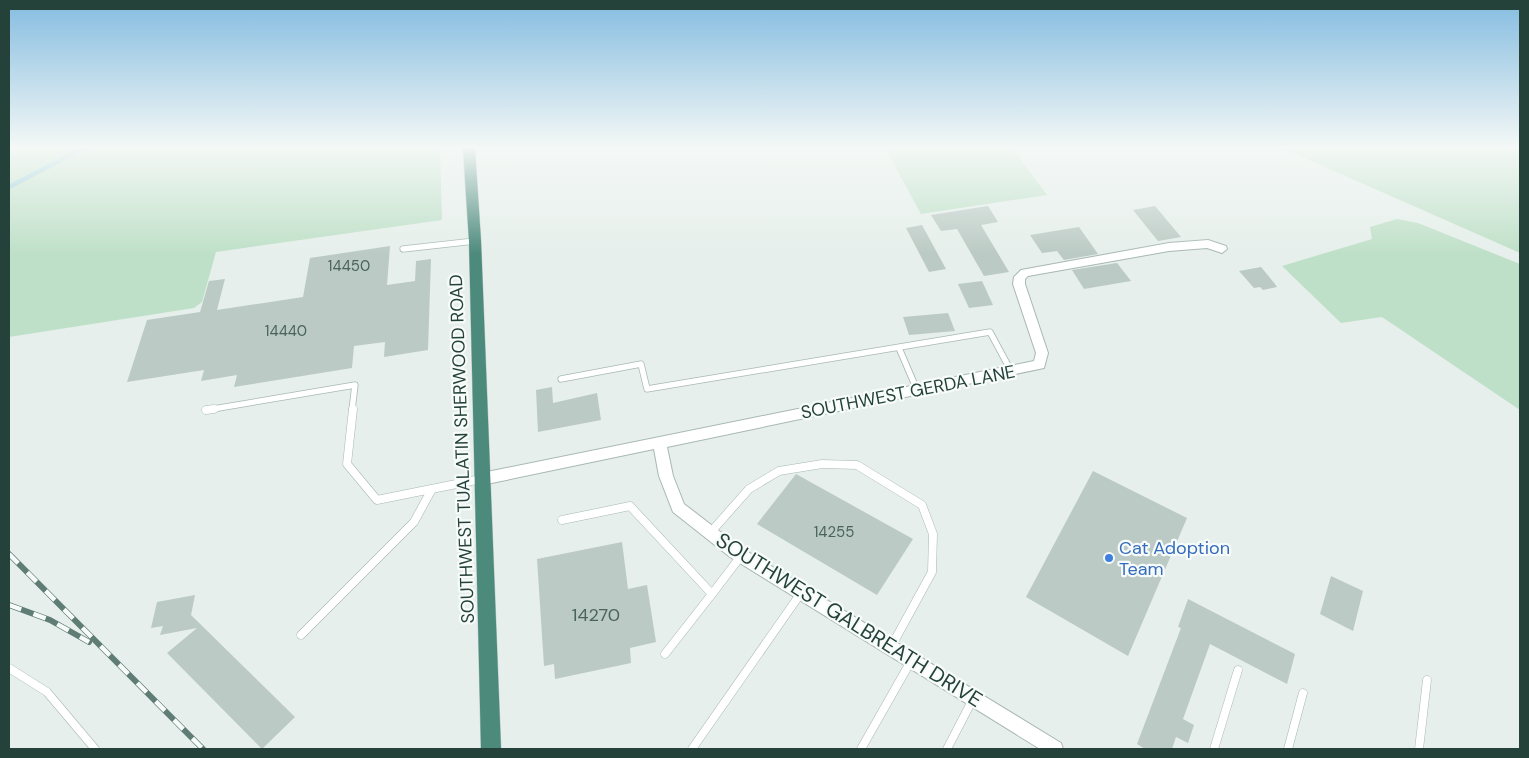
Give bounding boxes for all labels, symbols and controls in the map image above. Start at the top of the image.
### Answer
house number: 14450 [328,256,370,276]
street label: SOUTHWEST TUALATIN SHERWOOD ROAD [444,274,480,624]
house number: 14440 [265,321,307,341]
street label: SOUTHWEST GERDA LANE [799,359,1017,425]
house number: 14255 [814,522,854,542]
street label: SOUTHWEST GALBREATH DRIVE [710,526,988,714]
place label: Cat Adoption Team [1119,536,1230,581]
marker: Cat Adoption Team [1103,552,1115,564]
house number: 14270 [572,603,620,627]

